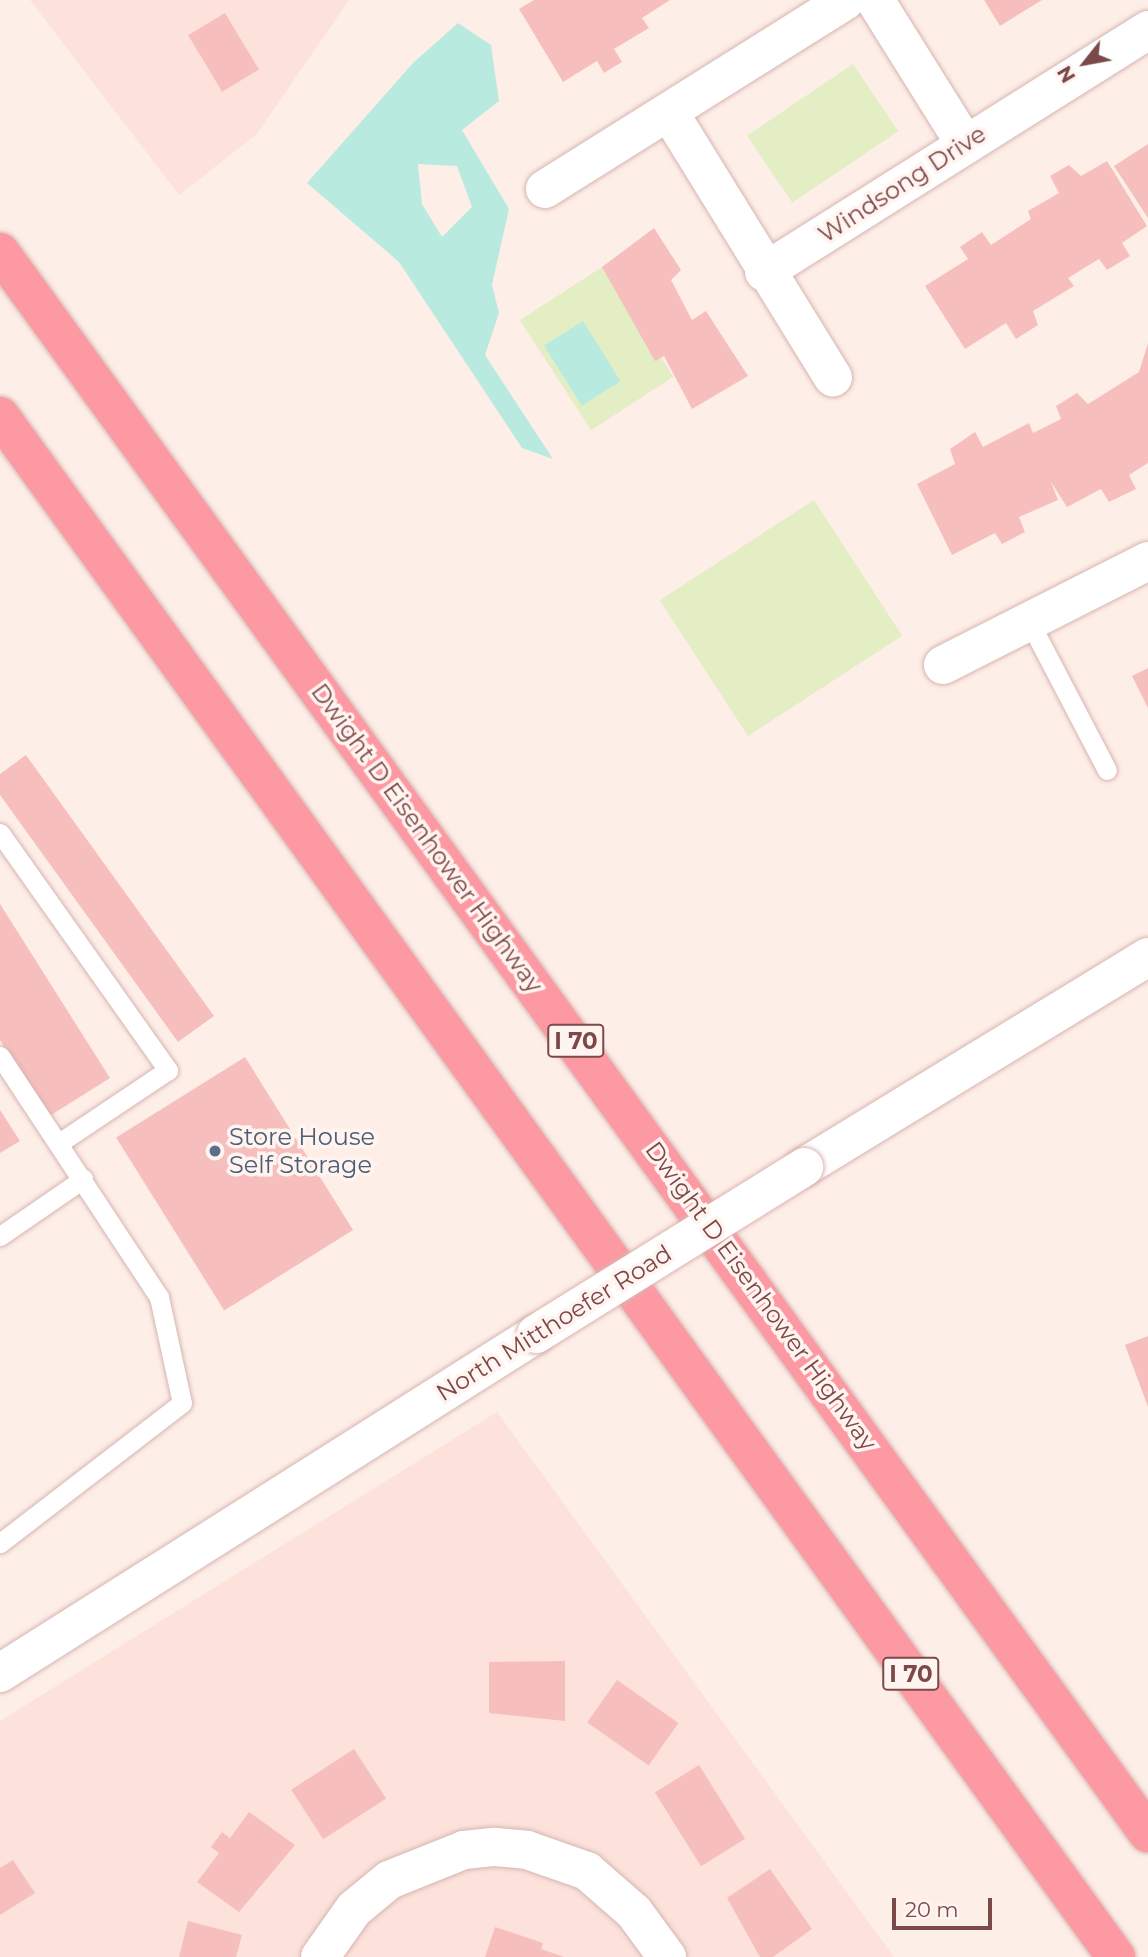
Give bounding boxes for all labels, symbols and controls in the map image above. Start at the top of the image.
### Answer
north arrow [1050,28,1120,98]
text: N [1053,62,1080,87]
street label: Windsong Drive [813,119,991,249]
street label: Dwight D Eisenhower Highway [305,678,549,998]
road number: I 70 [546,1022,606,1060]
place label: Store House Self Storage [229,1123,375,1179]
street label: Dwight D Eisenhower Highway [639,1136,883,1456]
marker: Store House Self Storage [207,1143,223,1159]
street label: North Mitthoefer Road [431,1239,677,1407]
road number: I 70 [881,1654,941,1694]
scale bar [896,1884,996,1928]
text: 20 m [905,1897,959,1922]

